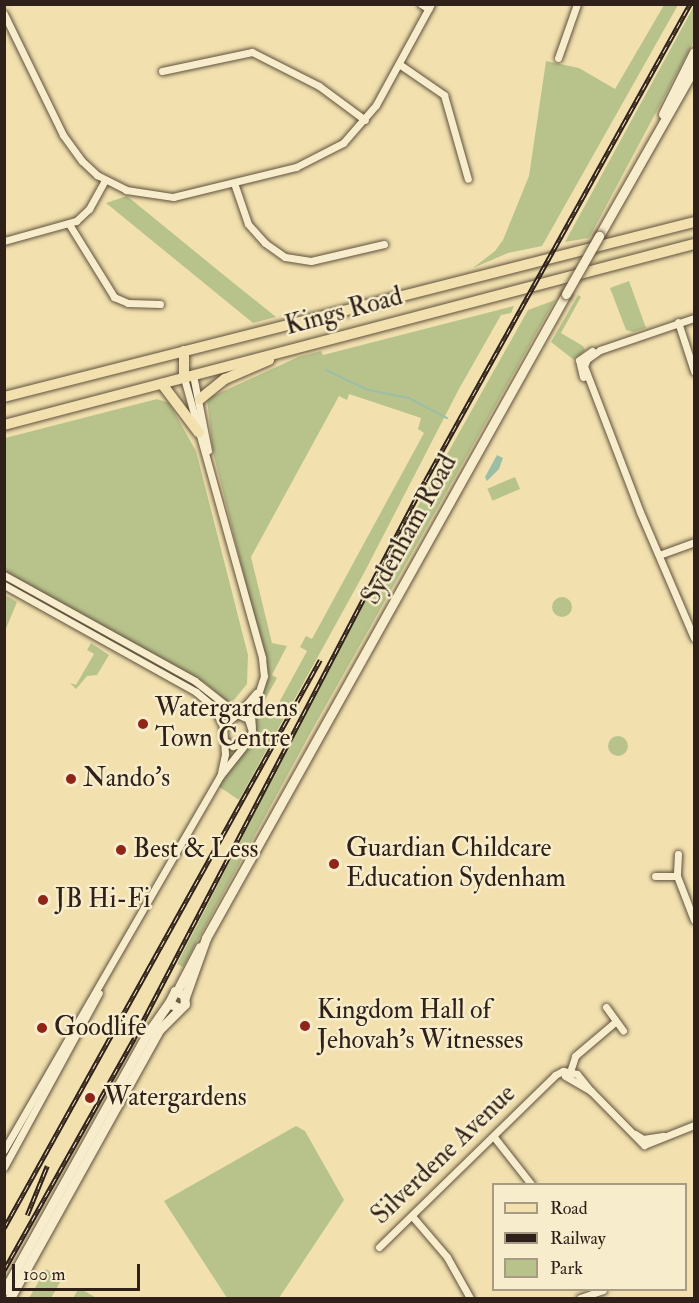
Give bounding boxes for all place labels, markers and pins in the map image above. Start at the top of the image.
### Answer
place label: Watergardens Town Centre [155,693,298,754]
marker: Watergardens Town Centre [136,717,150,731]
place label: Nando's [83,763,170,795]
marker: Nando's [64,772,78,786]
place label: Guardian Childcare Education Sydenham [346,833,566,894]
place label: Best & Less [133,834,258,866]
marker: Best & Less [114,843,128,857]
marker: Guardian Childcare Education Sydenham [327,857,341,871]
place label: JB Hi-Fi [55,884,150,916]
marker: JB Hi-Fi [36,893,50,907]
place label: Kingdom Hall of Jehovah's Witnesses [317,995,523,1056]
place label: Goodlife [54,1012,146,1044]
marker: Kingdom Hall of Jehovah's Witnesses [298,1019,312,1033]
marker: Goodlife [35,1021,49,1035]
place label: Watergardens [104,1082,247,1114]
marker: Watergardens [81,1089,99,1107]

